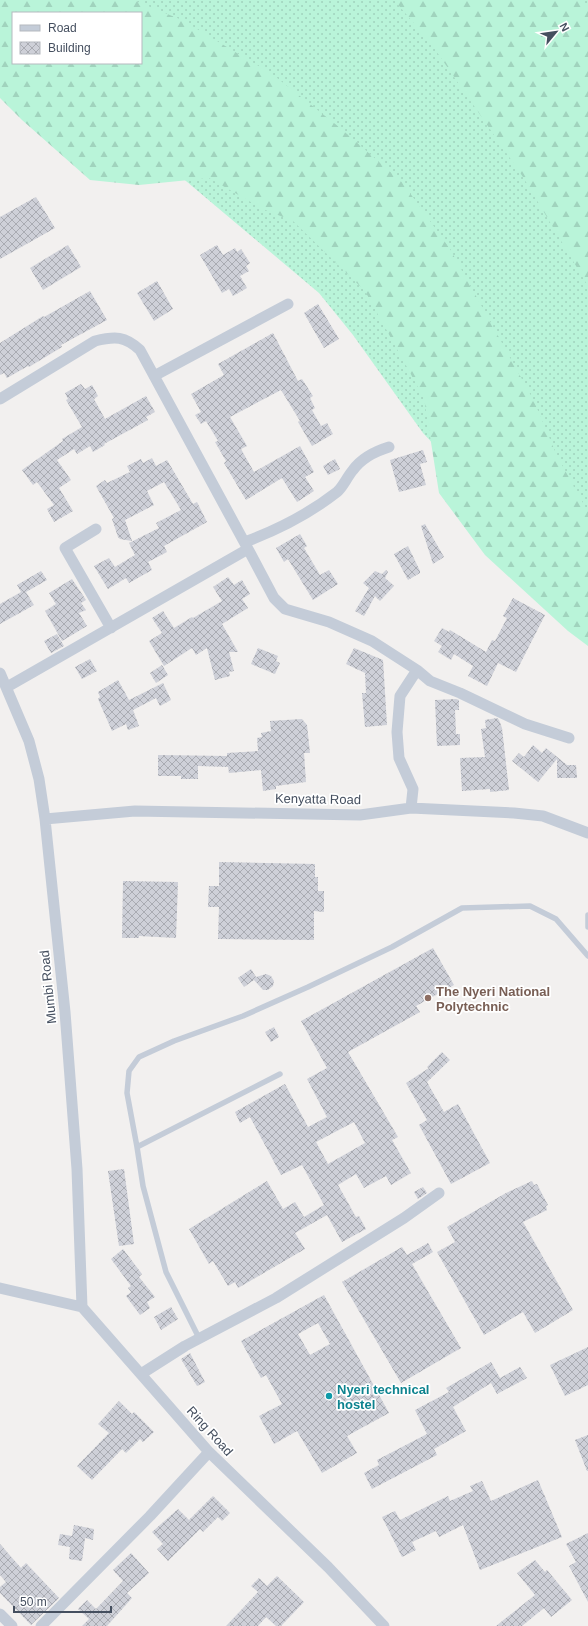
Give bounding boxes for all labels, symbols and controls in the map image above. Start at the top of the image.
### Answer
legend [12,12,142,64]
north arrow [536,12,576,52]
text: Road [48,21,77,35]
text: N [558,21,572,34]
text: Building [48,41,91,55]
street label: Kenyatta Road [275,791,361,807]
street label: Mumbi Road [37,950,59,1024]
place label: The Nyeri National Polytechnic [436,984,550,1014]
marker: The Nyeri National Polytechnic [423,993,433,1003]
place label: Nyeri technical hostel [337,1382,430,1412]
marker: Nyeri technical hostel [324,1391,334,1401]
street label: Ring Road [184,1403,236,1459]
scale bar [14,1588,111,1614]
text: 50 m [20,1595,47,1609]

